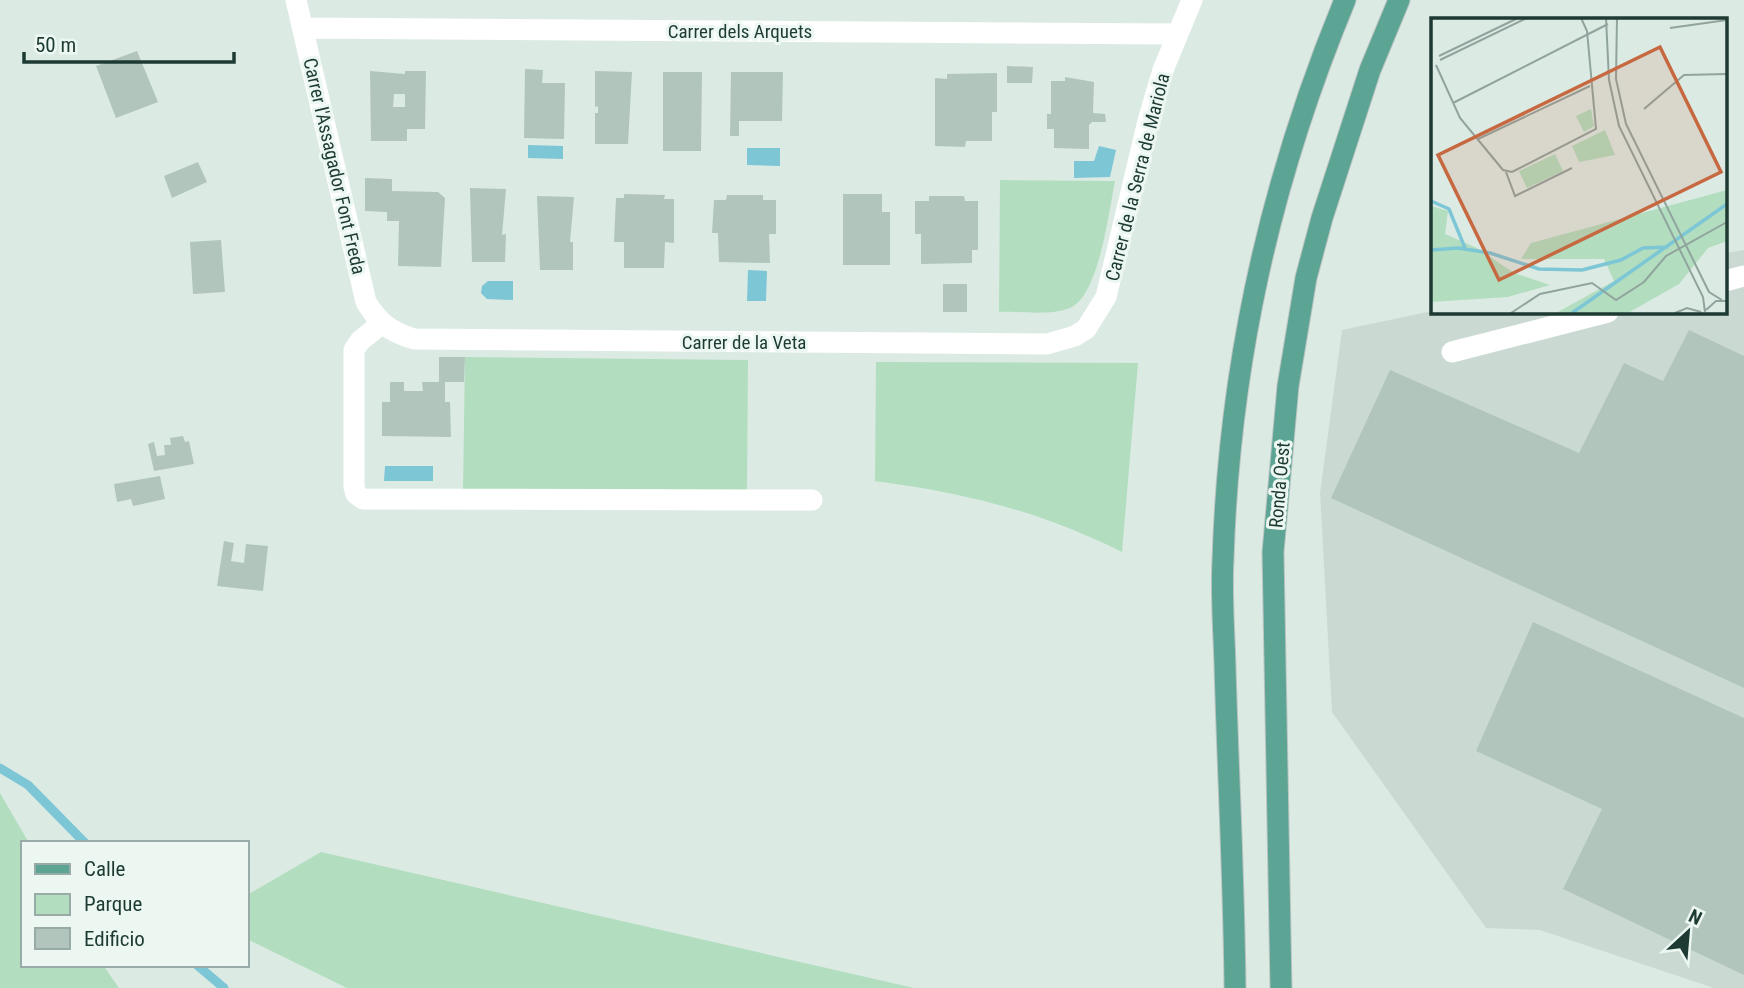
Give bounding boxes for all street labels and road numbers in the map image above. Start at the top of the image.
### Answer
street label: Carrer dels Arquets [668,20,812,43]
street label: Carrer l'Assagador Font Freda [298,56,371,277]
street label: Carrer de la Serra de Mariola [1100,71,1174,284]
street label: Carrer de la Veta [682,331,806,354]
street label: Ronda Oest [1264,441,1295,529]

